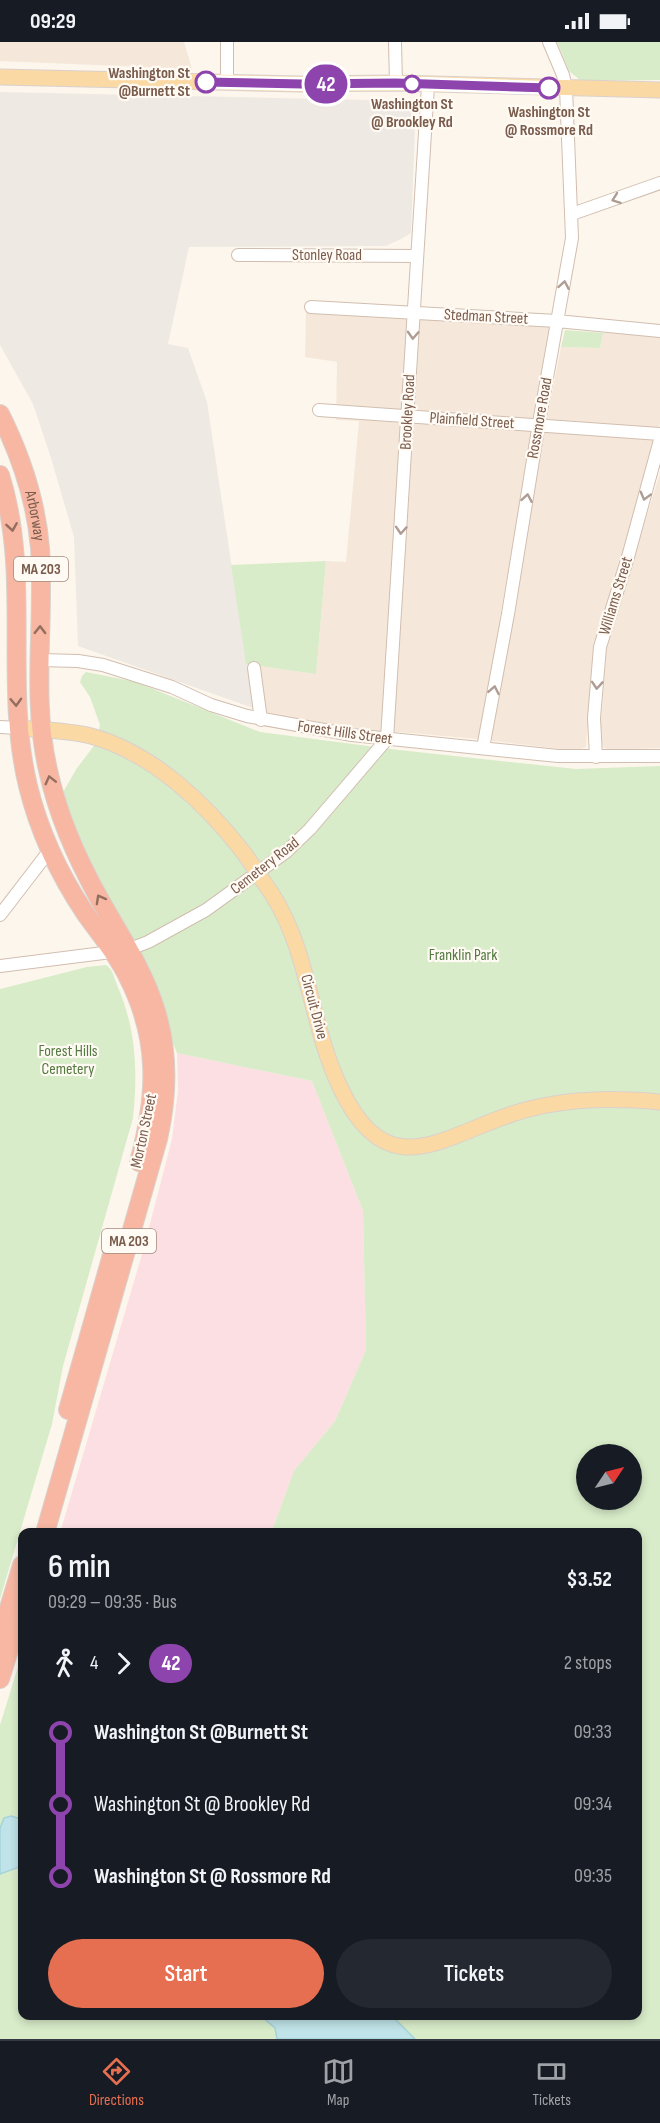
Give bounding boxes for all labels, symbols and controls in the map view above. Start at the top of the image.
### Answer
text: 09:29 [30,8,76,35]
place label: Washington St @Burnett St [108,64,190,101]
line badge: 42 [299,64,353,104]
marker: Washington St @Burnett St [195,71,217,93]
text: 42 [316,72,336,97]
marker: Washington St @ Brookley Rd [403,75,421,93]
marker: Washington St @ Rossmore Rd [538,77,560,99]
place label: Washington St @ Brookley Rd [371,95,453,132]
place label: Washington St @ Rossmore Rd [505,103,593,140]
one-way arrow [611,192,622,205]
street label: Stonley Road [292,246,362,265]
one-way arrow [557,280,570,290]
street label: Stedman Street [443,305,529,329]
one-way arrow [406,331,419,340]
street label: Brookley Road [397,374,419,450]
street label: Rossmore Road [524,376,556,460]
street label: Plainfield Street [429,409,515,433]
street label: Arborway [20,487,49,542]
one-way arrow [639,491,652,501]
one-way arrow [520,493,532,502]
one-way arrow [6,522,18,532]
one-way arrow [395,525,408,534]
street label: Williams Street [595,554,637,638]
road number: MA 203 [14,557,68,581]
one-way arrow [34,625,46,634]
one-way arrow [591,680,604,689]
one-way arrow [487,685,500,695]
one-way arrow [10,697,22,706]
street label: Forest Hills Street [296,717,394,749]
one-way arrow [44,775,57,785]
street label: Cemetery Road [227,833,303,899]
one-way arrow [96,895,107,905]
park label: Franklin Park [429,946,497,965]
street label: Circuit Drive [296,972,332,1042]
park label: Forest Hills Cemetery [38,1042,98,1079]
street label: Morton Street [127,1092,161,1170]
road number: MA 203 [102,1229,156,1253]
north arrow [576,1444,642,1510]
map controls [576,1444,642,1510]
text: 6 min [48,1547,111,1587]
text: $3.52 [567,1566,612,1593]
text: 09:29 – 09:35 · Bus [48,1590,177,1614]
icon: walk [48,1647,81,1680]
icon: forward [107,1647,140,1680]
text: 4 [90,1651,98,1675]
text: 42 [161,1651,180,1676]
text: 2 stops [564,1651,612,1675]
text: Washington St @Burnett St [94,1719,308,1746]
text: 09:33 [574,1720,612,1744]
text: Washington St @ Brookley Rd [94,1791,310,1818]
text: 09:34 [574,1792,612,1816]
text: Washington St @ Rossmore Rd [94,1863,331,1890]
text: 09:35 [574,1864,612,1888]
button: Start [48,1939,324,2008]
button: Tickets [336,1939,612,2008]
tab: Directions [89,2055,144,2110]
tab: Map [322,2055,355,2110]
tab: Tickets [532,2055,571,2110]

